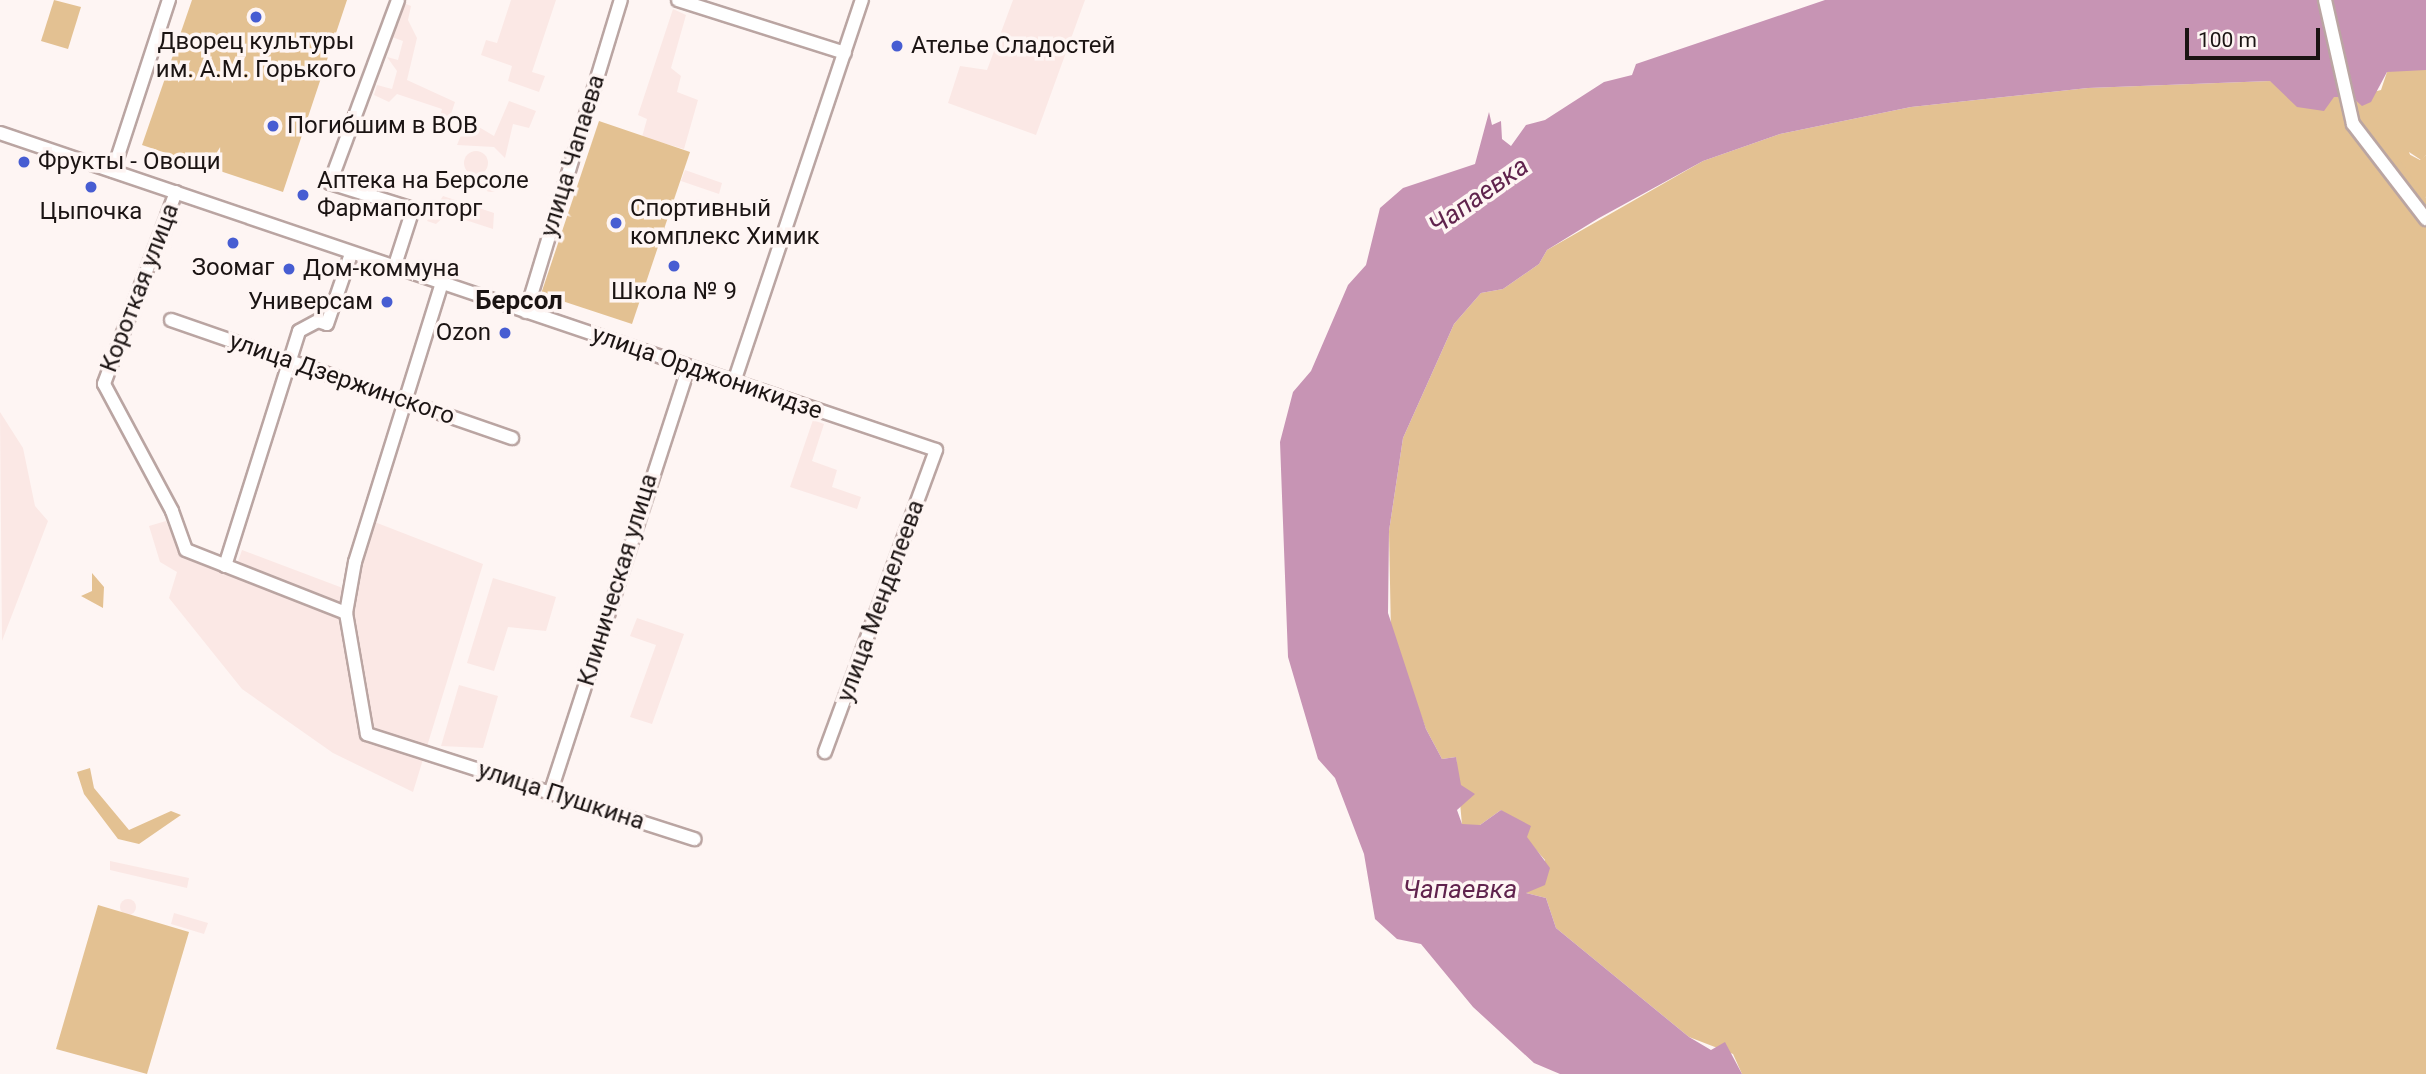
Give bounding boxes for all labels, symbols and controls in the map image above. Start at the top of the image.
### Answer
marker: Дворец культуры им. А.М. Горького [248,9,264,25]
scale bar [2188,14,2323,58]
place label: Дворец культуры им. А.М. Горького [156,28,356,84]
text: 100 m [2198,28,2257,52]
place label: Ателье Сладостей [911,32,1115,60]
marker: Ателье Сладостей [889,38,905,54]
street label: улица Чапаева [535,72,611,240]
place label: Погибшим в ВОВ [287,112,478,140]
marker: Погибшим в ВОВ [265,118,281,134]
place label: Фрукты - Овощи [38,148,221,176]
water label: Чапаевка [1423,150,1535,242]
marker: Фрукты - Овощи [16,154,32,170]
place label: Аптека на Берсоле Фармаполторг [317,167,529,223]
marker: Цыпочка [83,179,99,195]
marker: Аптека на Берсоле Фармаполторг [295,187,311,203]
place label: Спортивный комплекс Химик [630,195,819,251]
place label: Цыпочка [40,198,142,226]
street label: Короткая улица [95,200,185,376]
marker: Спортивный комплекс Химик [608,215,624,231]
marker: Зоомаг [225,235,241,251]
place label: Зоомаг [192,254,274,282]
place label: Дом-коммуна [303,255,459,283]
marker: Школа № 9 [666,258,682,274]
marker: Дом-коммуна [281,261,297,277]
place label: Школа № 9 [611,278,737,306]
district label: Берсол [475,285,563,317]
place label: Универсам [248,288,373,316]
marker: Универсам [379,294,395,310]
place label: Ozon [436,319,491,347]
street label: улица Орджоникидзе [588,320,826,426]
marker: Ozon [497,325,513,341]
street label: улица Дзержинского [225,327,459,431]
street label: Клиническая улица [572,470,664,690]
street label: улица Менделеева [831,496,931,706]
street label: улица Пушкина [474,756,648,836]
water label: Чапаевка [1403,874,1517,906]

